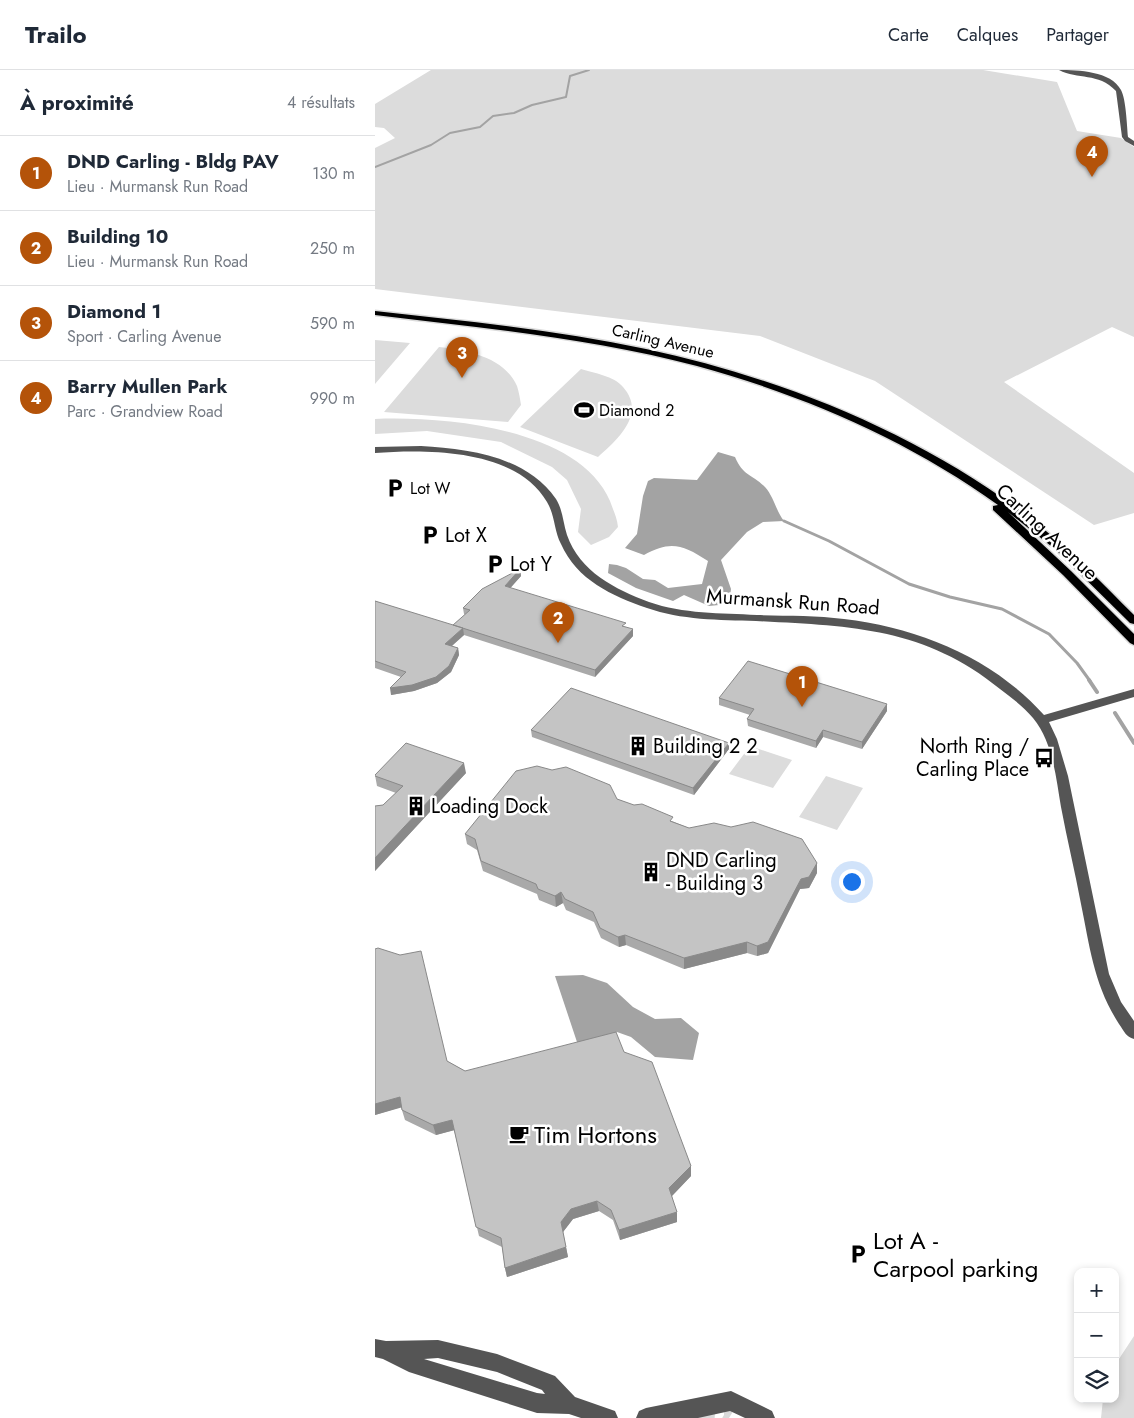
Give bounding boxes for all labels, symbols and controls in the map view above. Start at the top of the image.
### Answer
text: Trailo [25,17,87,52]
text: Carte [888,22,929,48]
text: Calques [957,22,1018,48]
text: Partager [1046,22,1109,48]
text: À proximité [20,88,134,118]
text: 4 résultats [287,91,355,114]
pin: 4 [1076,136,1108,177]
text: DND Carling - Bldg PAV [67,148,279,175]
text: 1 [32,162,40,185]
text: 130 m [312,162,355,185]
text: Lieu · Murmansk Run Road [67,175,248,198]
text: Building 10 [67,223,168,250]
text: 2 [31,237,41,260]
text: 250 m [310,237,355,260]
text: Lieu · Murmansk Run Road [67,250,248,273]
text: Diamond 1 [67,298,161,325]
text: 3 [31,312,41,335]
text: 590 m [310,312,355,335]
street label: Carling Avenue [610,318,716,364]
text: Sport · Carling Avenue [67,325,222,348]
pin: 3 [446,337,478,378]
text: Barry Mullen Park [67,373,228,400]
text: 4 [30,387,42,410]
text: 990 m [310,387,355,410]
sports icon: Diamond 2 [573,399,595,421]
place label: Diamond 2 [599,399,674,422]
text: Parc · Grandview Road [67,400,223,423]
parking icon: Lot W [384,477,406,499]
place label: Lot W [410,477,451,500]
street label: Carling Avenue [990,477,1104,587]
place label: Lot X [445,521,487,550]
parking icon: Lot X [419,524,441,546]
place label: Lot Y [510,550,553,579]
parking icon: Lot Y [484,553,506,575]
street label: Murmansk Run Road [705,581,881,623]
pin: 2 [542,602,574,643]
pin: 1 [786,666,818,707]
place label: Building 2 2 [653,732,758,761]
place label: North Ring / Carling Place [916,732,1029,784]
building icon: Building 2 2 [627,735,649,757]
bus stop icon: North Ring / Carling Place [1033,747,1055,769]
place label: Loading Dock [431,792,548,821]
building icon: Loading Dock [405,795,427,817]
place label: DND Carling - Building 3 [666,846,777,898]
building icon: DND Carling - Building 3 [640,861,662,883]
your location [839,869,865,895]
place label: Tim Hortons [534,1117,657,1152]
cafe icon: Tim Hortons [508,1123,530,1145]
place label: Lot A - Carpool parking [873,1223,1038,1286]
parking icon: Lot A - Carpool parking [847,1243,869,1265]
map controls [1074,1268,1119,1403]
button: + [1074,1268,1119,1313]
button: − [1074,1313,1119,1358]
button: layers [1074,1358,1119,1403]

